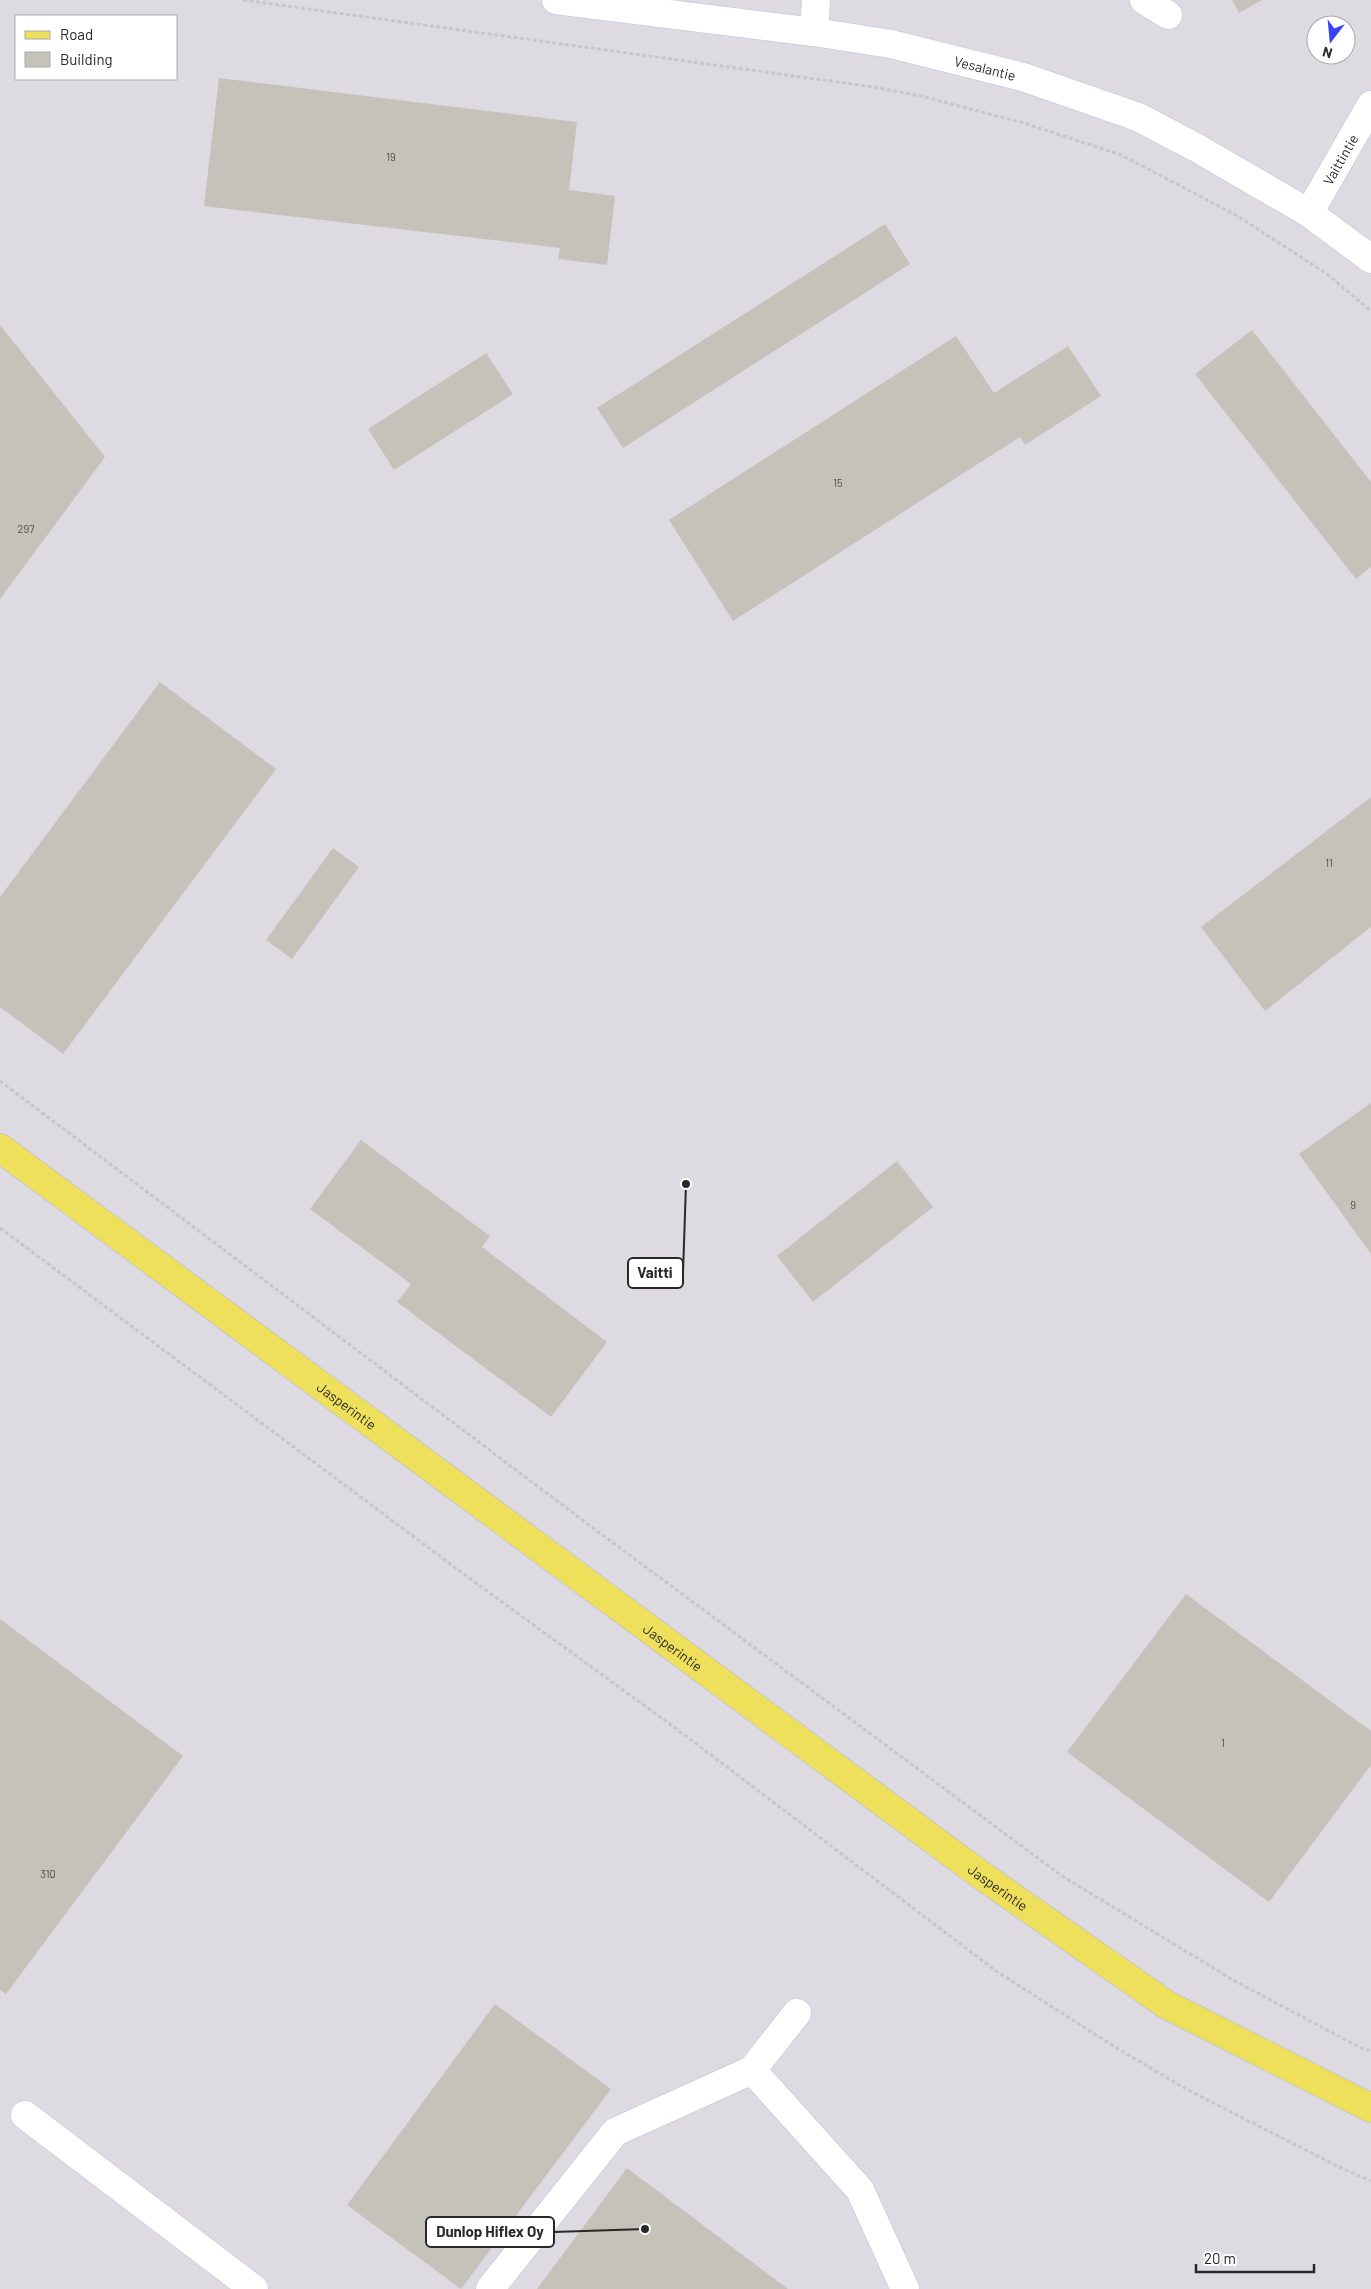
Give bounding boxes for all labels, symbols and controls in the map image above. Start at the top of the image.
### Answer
legend [15,15,178,80]
north arrow [1306,15,1356,65]
text: Road [60,25,93,43]
text: N [1320,44,1334,62]
text: Building [60,50,113,68]
street label: Vesalantie [953,52,1018,83]
street label: Vaittintie [1319,131,1361,188]
house number: 19 [386,150,396,163]
house number: 15 [833,476,843,489]
house number: 297 [18,522,34,535]
house number: 11 [1325,856,1333,869]
house number: 9 [1350,1198,1356,1211]
callout: Vaitti [628,1258,683,1288]
text: Vaitti [637,1263,673,1281]
street label: Jasperintie [314,1378,380,1433]
street label: Jasperintie [640,1619,706,1674]
house number: 1 [1221,1736,1225,1749]
street label: Jasperintie [965,1860,1032,1914]
house number: 310 [40,1867,56,1880]
callout: Dunlop Hiflex Oy [426,2217,554,2247]
text: Dunlop Hiflex Oy [436,2222,544,2240]
scale bar [1196,2242,1314,2274]
text: 20 m [1204,2249,1236,2267]

